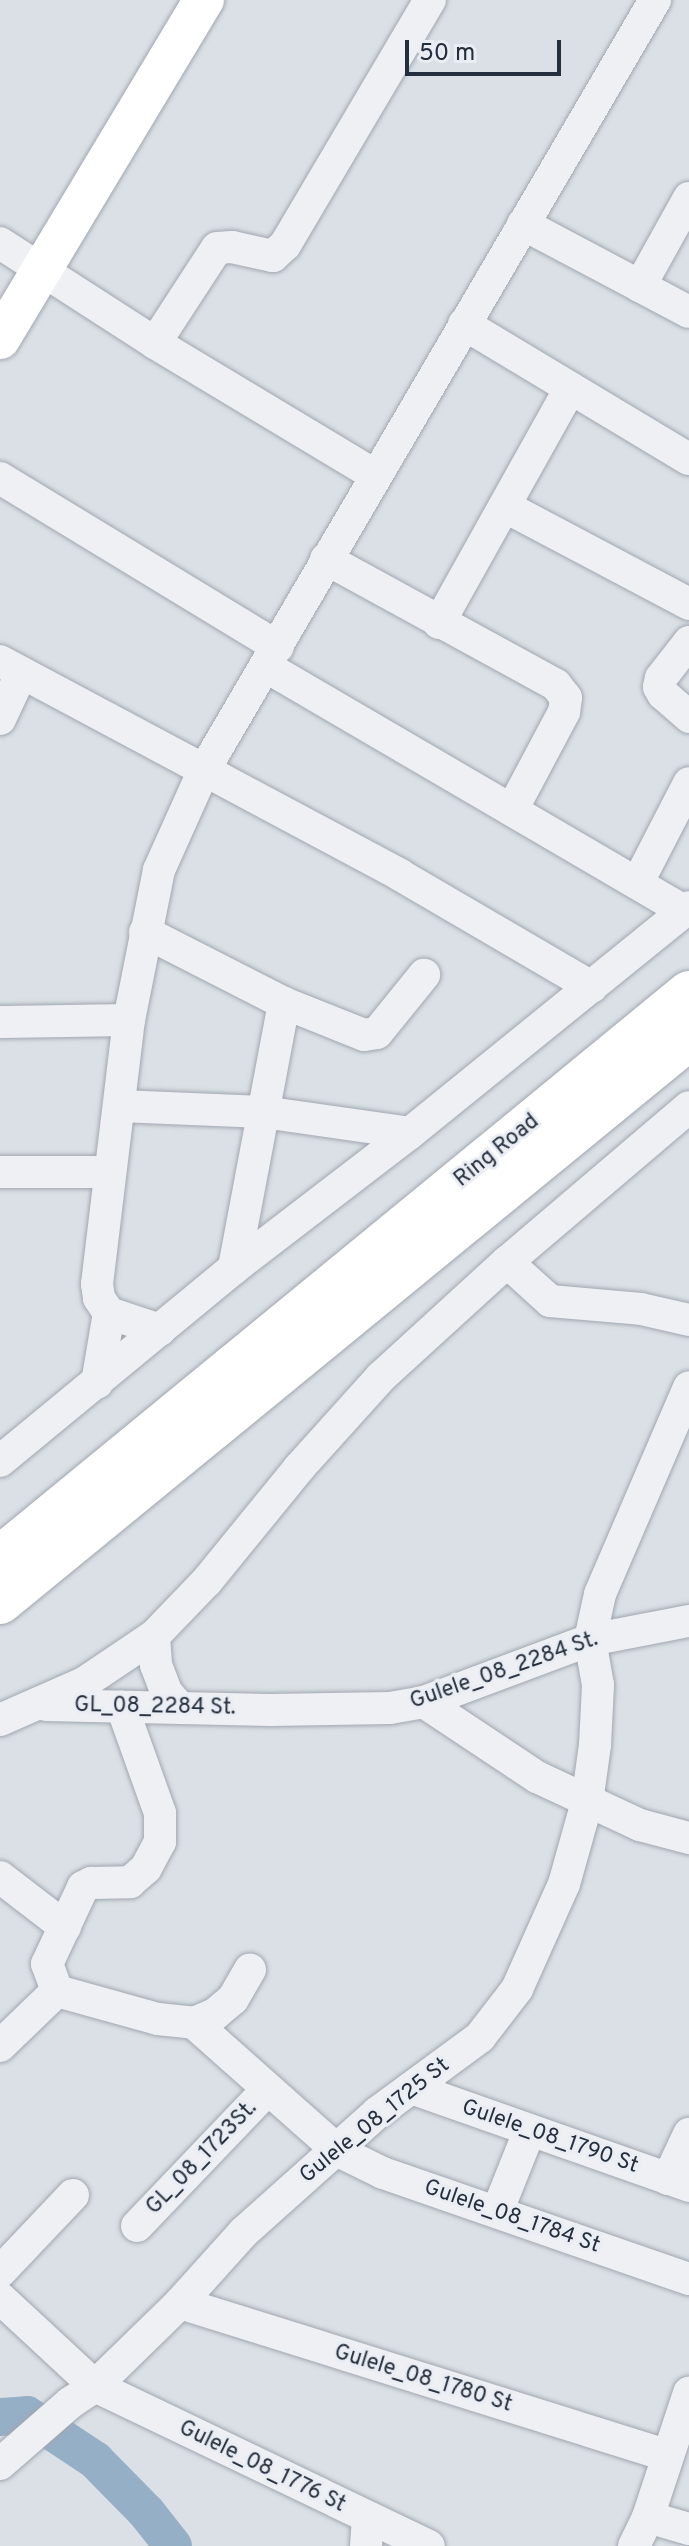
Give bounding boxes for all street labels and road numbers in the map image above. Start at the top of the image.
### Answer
street label: Ring Road [449,1109,545,1193]
street label: Gulele_08_2284 St. [407,1626,601,1716]
street label: GL_08_2284 St. [74,1692,236,1722]
street label: Gulele_08_1725 St [295,2053,455,2189]
street label: Gulele_08_1790 St [458,2094,642,2180]
street label: GL_08_1723St. [141,2095,263,2221]
street label: Gulele_08_1784 St [421,2175,603,2259]
street label: Gulele_08_1780 St [331,2339,515,2419]
street label: Gulele_08_1776 St [174,2415,350,2519]

